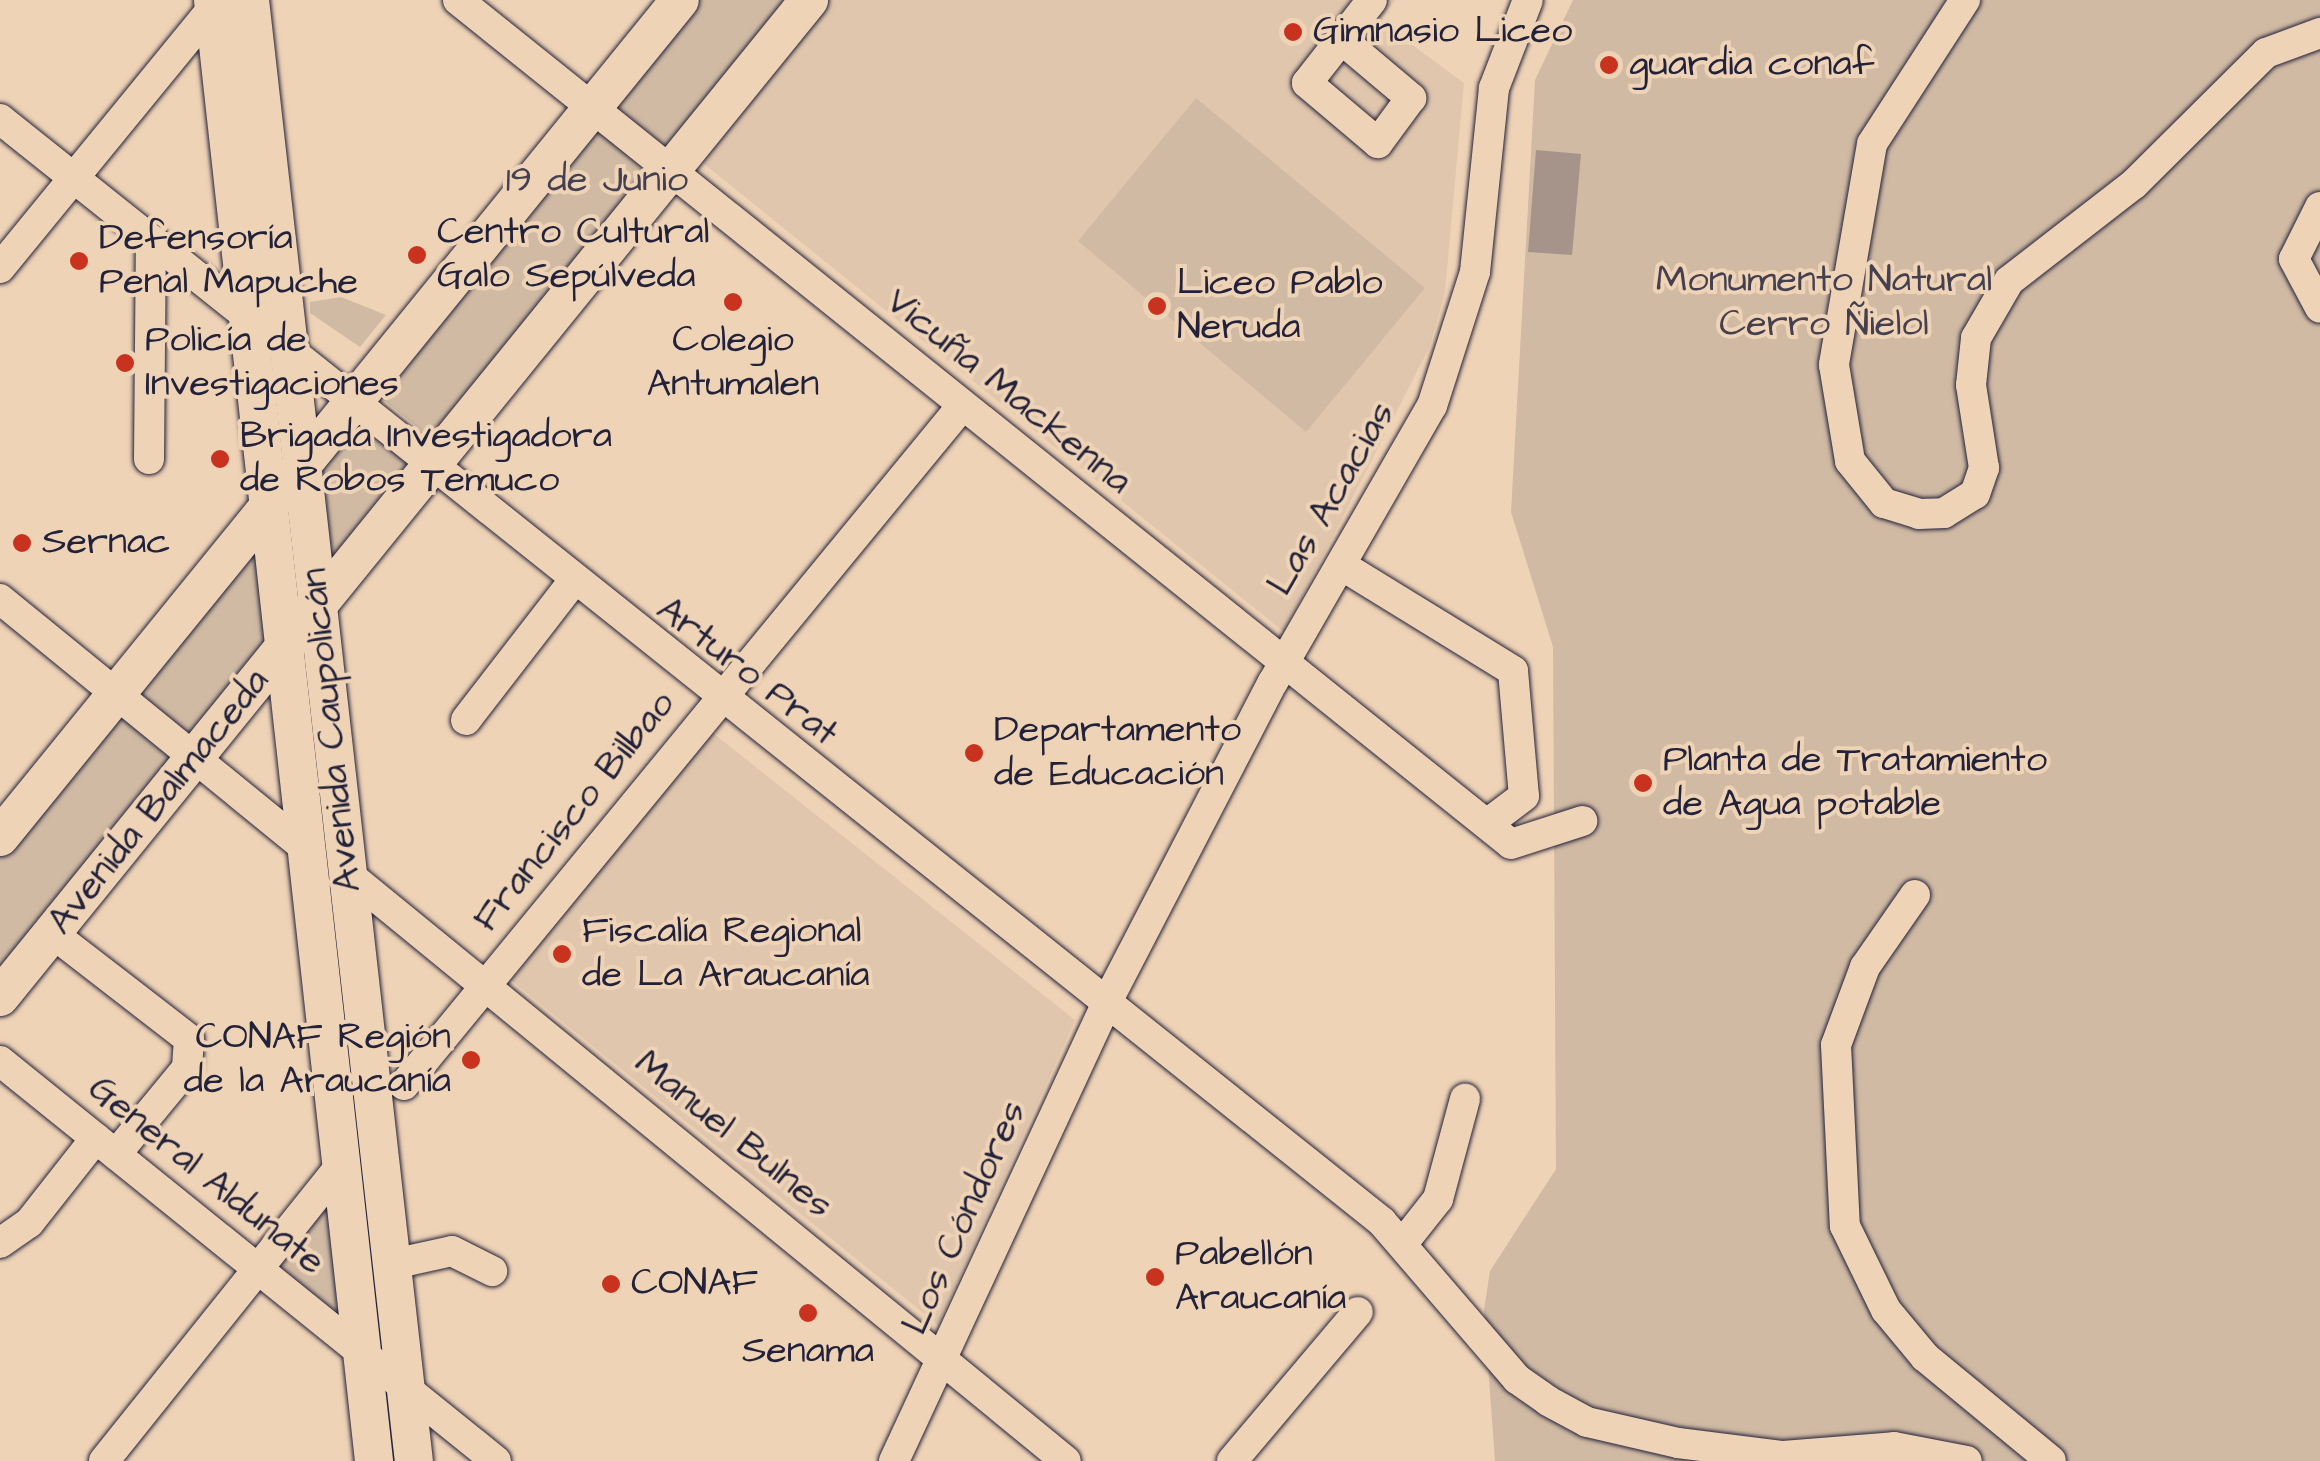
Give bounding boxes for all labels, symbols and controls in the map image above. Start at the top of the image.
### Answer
place label: Gimnasio Liceo [1313,9,1572,55]
marker: Gimnasio Liceo [1282,21,1304,43]
place label: guardia conaf [1629,42,1874,88]
marker: guardia conaf [1598,54,1620,76]
park label: 19 de Junio [506,158,688,204]
place label: Centro Cultural Galo Sepúlveda [437,210,709,300]
place label: Defensoría Penal Mapuche [99,216,358,306]
marker: Centro Cultural Galo Sepúlveda [406,244,428,266]
marker: Defensoría Penal Mapuche [68,250,90,272]
park label: Monumento Natural Cerro Ñielol [1656,258,1992,348]
place label: Liceo Pablo Neruda [1177,261,1383,350]
street label: Vicuña Mackenna [876,279,1140,505]
marker: Colegio Antumalen [722,291,744,313]
marker: Liceo Pablo Neruda [1146,295,1168,317]
place label: Policía de Investigaciones [145,318,399,408]
place label: Colegio Antumalen [647,318,819,408]
marker: Policía de Investigaciones [114,352,136,374]
street label: Las Acacias [1258,394,1406,604]
place label: Brigada Investigadora de Robos Temuco [240,414,612,504]
marker: Brigada Investigadora de Robos Temuco [209,448,231,470]
place label: Sernac [42,520,170,566]
marker: Sernac [11,532,33,554]
street label: Avenida Caupolicán [292,566,372,894]
street label: Arturo Prat [647,587,847,757]
street label: Avenida Balmaceda [38,660,280,944]
street label: Francisco Bilbao [464,683,686,941]
place label: Departamento de Educación [994,708,1241,798]
place label: Planta de Tratamiento de Agua potable [1663,738,2047,828]
marker: Departamento de Educación [963,742,985,764]
marker: Planta de Tratamiento de Agua potable [1632,772,1654,794]
place label: Fiscalía Regional de La Araucanía [582,909,870,998]
marker: Fiscalía Regional de La Araucanía [551,943,573,965]
place label: CONAF Región de la Araucanía [184,1015,451,1104]
street label: Manuel Bulnes [625,1041,841,1229]
marker: CONAF Región de la Araucanía [460,1049,482,1071]
street label: General Aldunate [78,1067,334,1285]
street label: Los Cóndores [893,1094,1037,1342]
place label: Pabellón Araucanía [1175,1232,1346,1322]
place label: CONAF [631,1261,758,1307]
marker: Pabellón Araucanía [1144,1266,1166,1288]
marker: CONAF [600,1273,622,1295]
marker: Senama [797,1302,819,1324]
place label: Senama [742,1329,874,1375]

